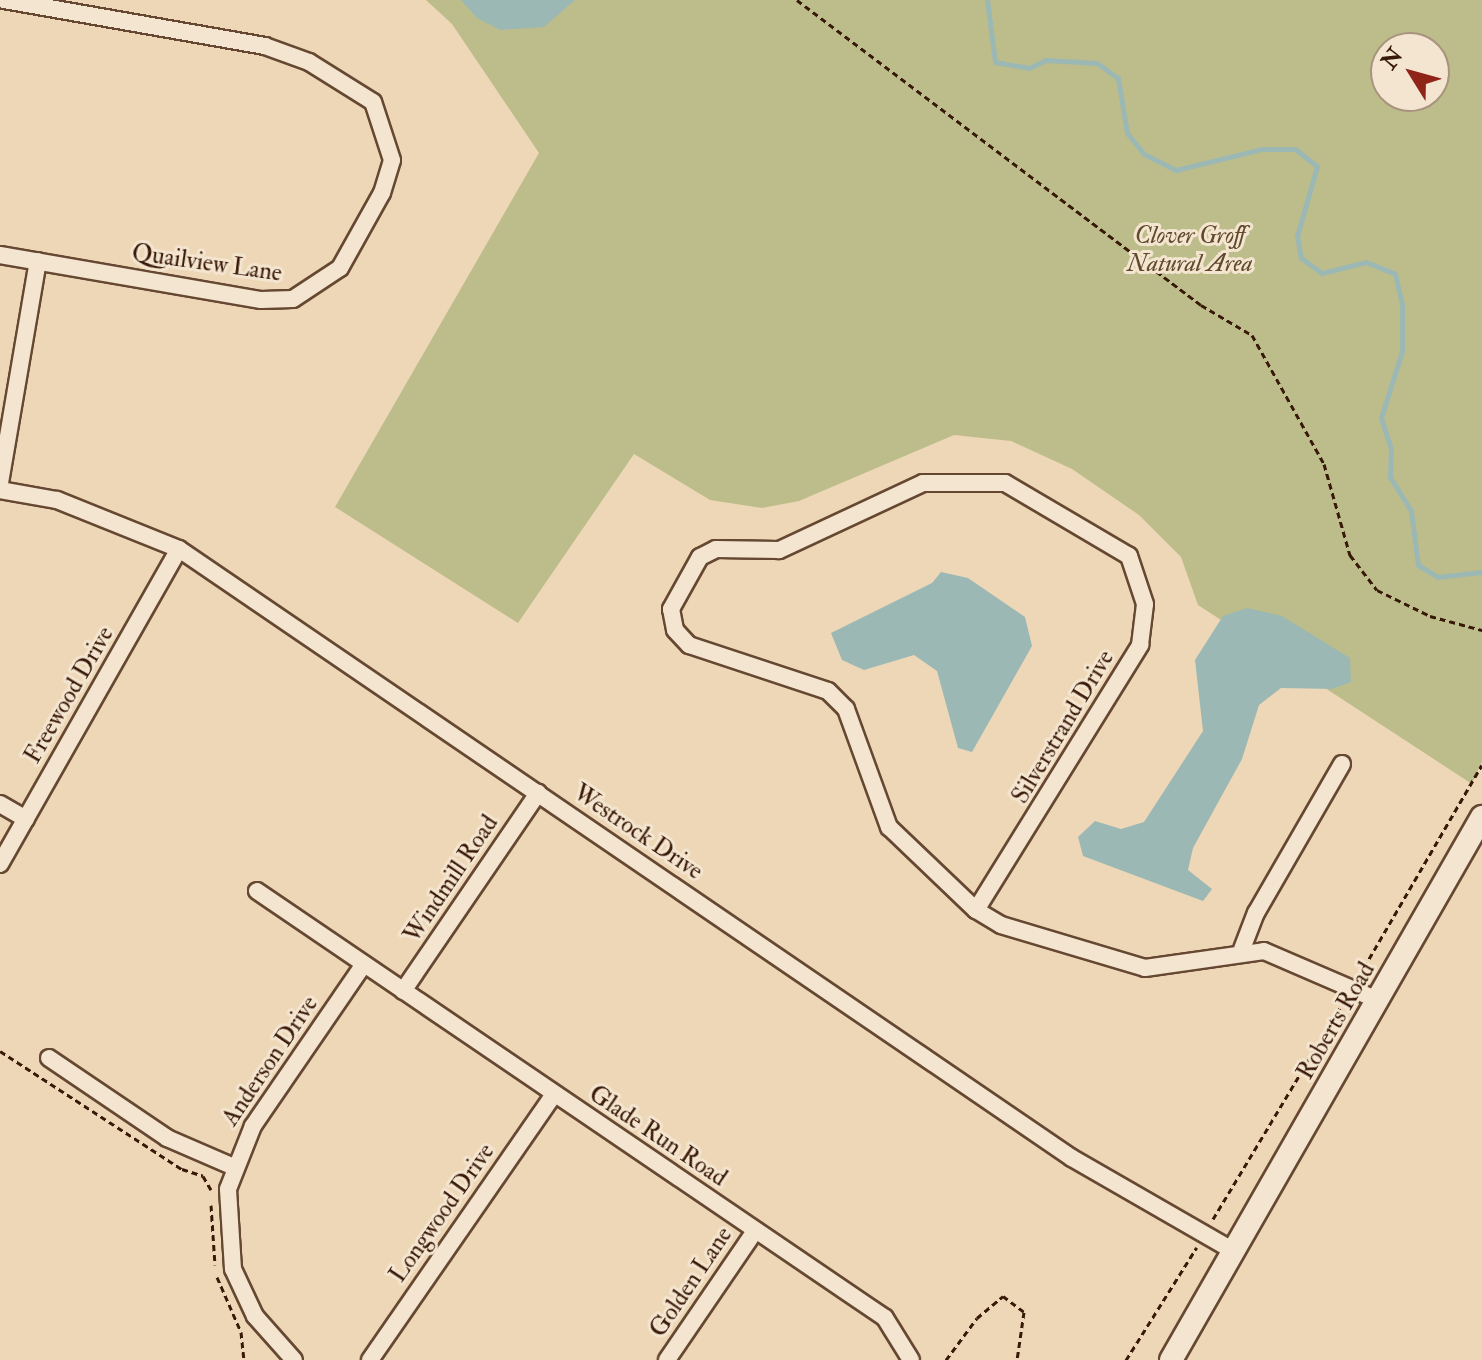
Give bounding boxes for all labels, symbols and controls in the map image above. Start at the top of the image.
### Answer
north arrow [1370,32,1450,112]
text: N [1375,42,1410,75]
park label: Clover Groff Natural Area [1127,222,1253,278]
street label: Quailview Lane [130,238,284,288]
street label: Freewood Drive [18,622,120,768]
street label: Silverstrand Drive [1006,645,1120,809]
street label: Westrock Drive [568,778,708,886]
street label: Windmill Road [398,810,504,948]
street label: Roberts Road [1291,957,1381,1085]
street label: Anderson Drive [216,991,324,1131]
street label: Glade Run Road [584,1079,732,1193]
street label: Longwood Drive [384,1138,500,1288]
street label: Golden Lane [644,1221,738,1343]

